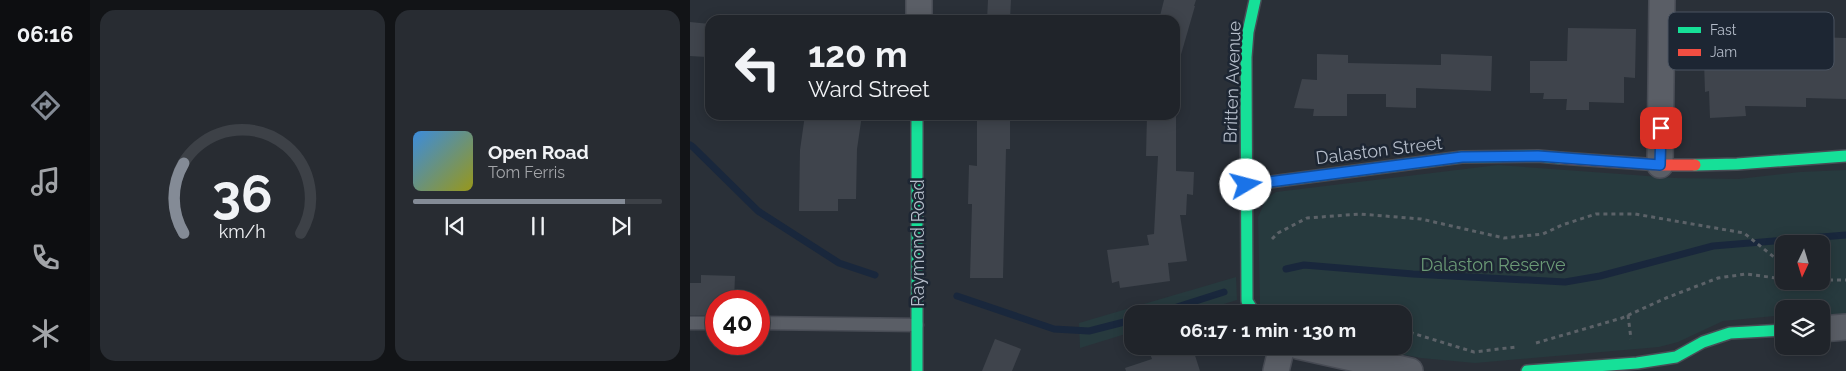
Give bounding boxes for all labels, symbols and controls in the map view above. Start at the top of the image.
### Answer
legend [1668,12,1834,70]
street label: Britten Avenue [1219,20,1245,144]
text: 06:16 [17,21,73,47]
text: Fast [1710,22,1737,38]
text: 120 m [808,34,908,75]
icon: left [725,35,790,100]
text: Jam [1710,44,1737,60]
text: Ward Street [808,76,930,102]
icon: directions [28,88,63,123]
pin [1640,107,1682,149]
icon: arrive [1647,114,1675,142]
street label: Dalaston Street [1314,132,1444,168]
text: Open Road [488,141,589,163]
position arrow [1219,158,1271,210]
text: 36 [212,163,273,224]
text: Tom Ferris [488,163,565,182]
icon: music [28,164,63,199]
street label: Raymond Road [907,179,928,307]
icon: previous [441,212,469,240]
icon: pause [524,212,552,240]
icon: next [607,212,635,240]
text: km/h [219,221,266,242]
north arrow [1775,235,1830,290]
map controls [1775,235,1830,355]
icon: phone [28,240,63,275]
park label: Dalaston Reserve [1420,254,1566,275]
speed limit sign: 40 [705,290,770,355]
button: layers [1775,300,1830,355]
icon: climate [28,316,63,351]
text: 06:17 · 1 min · 130 m [1180,319,1356,341]

